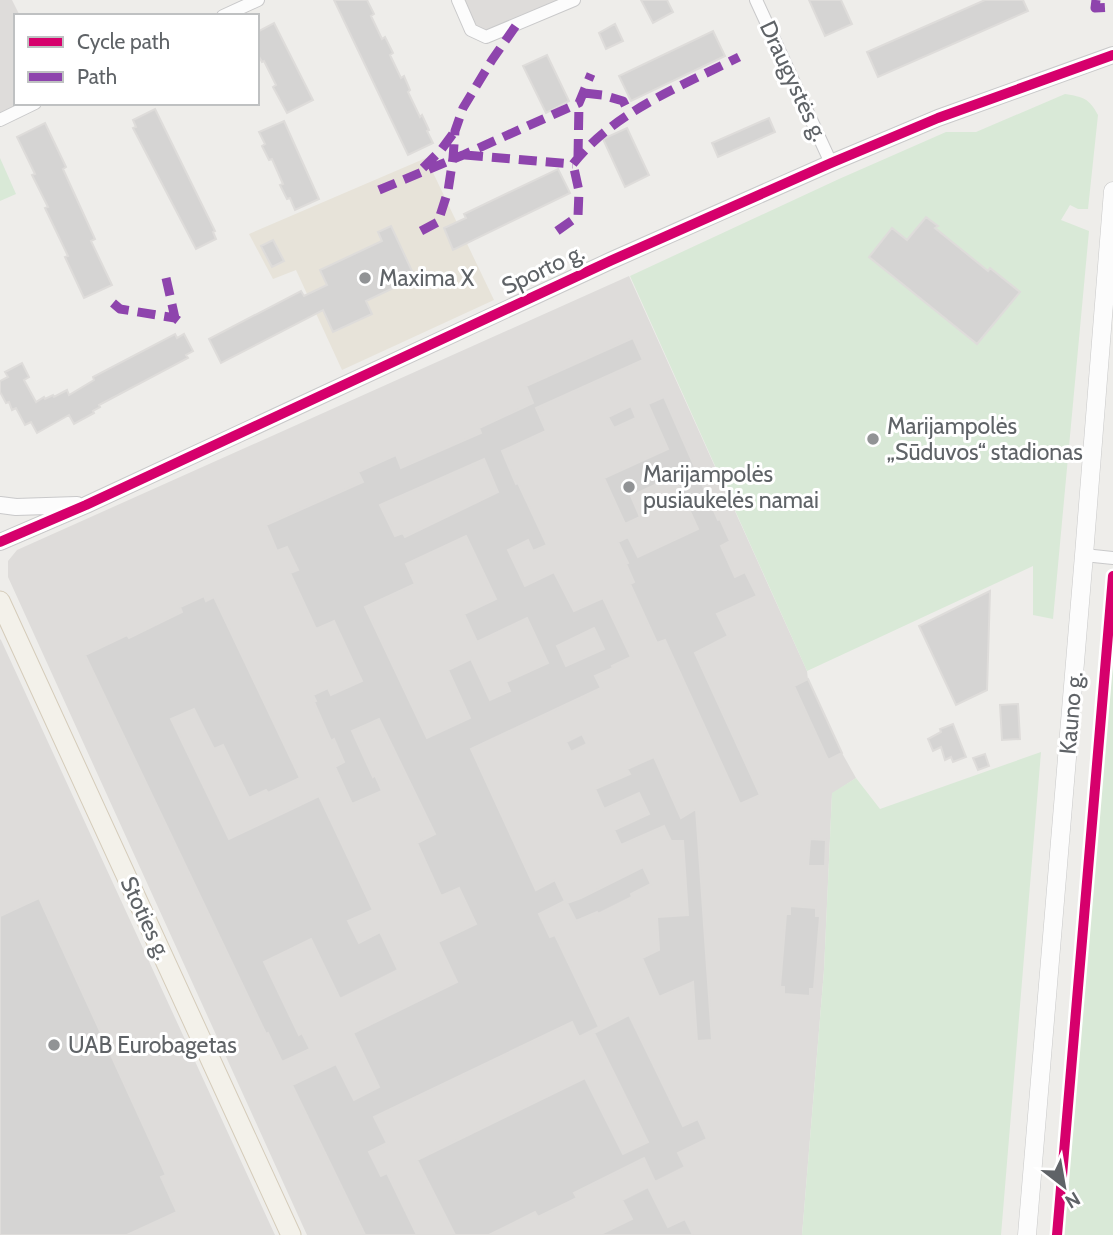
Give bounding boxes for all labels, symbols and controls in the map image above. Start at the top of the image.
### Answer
legend [14,14,259,105]
street label: Draugystės g. [754,16,834,146]
text: Cycle path [77,29,170,54]
text: Path [77,64,117,89]
street label: Sporto g. [497,238,589,300]
place label: Maxima X [379,264,475,292]
marker: Maxima X [357,270,373,286]
place label: Marijampolės „Sūduvos“ stadionas [887,412,1083,466]
marker: Marijampolės „Sūduvos“ stadionas [865,431,881,447]
place label: Marijampolės pusiaukelės namai [643,460,819,514]
marker: Marijampolės pusiaukelės namai [621,479,637,495]
street label: Kauno g. [1053,670,1089,756]
street label: Stoties g. [115,872,177,964]
place label: UAB Eurobagetas [68,1031,237,1059]
marker: UAB Eurobagetas [46,1037,62,1053]
north arrow [1029,1151,1099,1221]
text: N [1061,1187,1084,1213]

